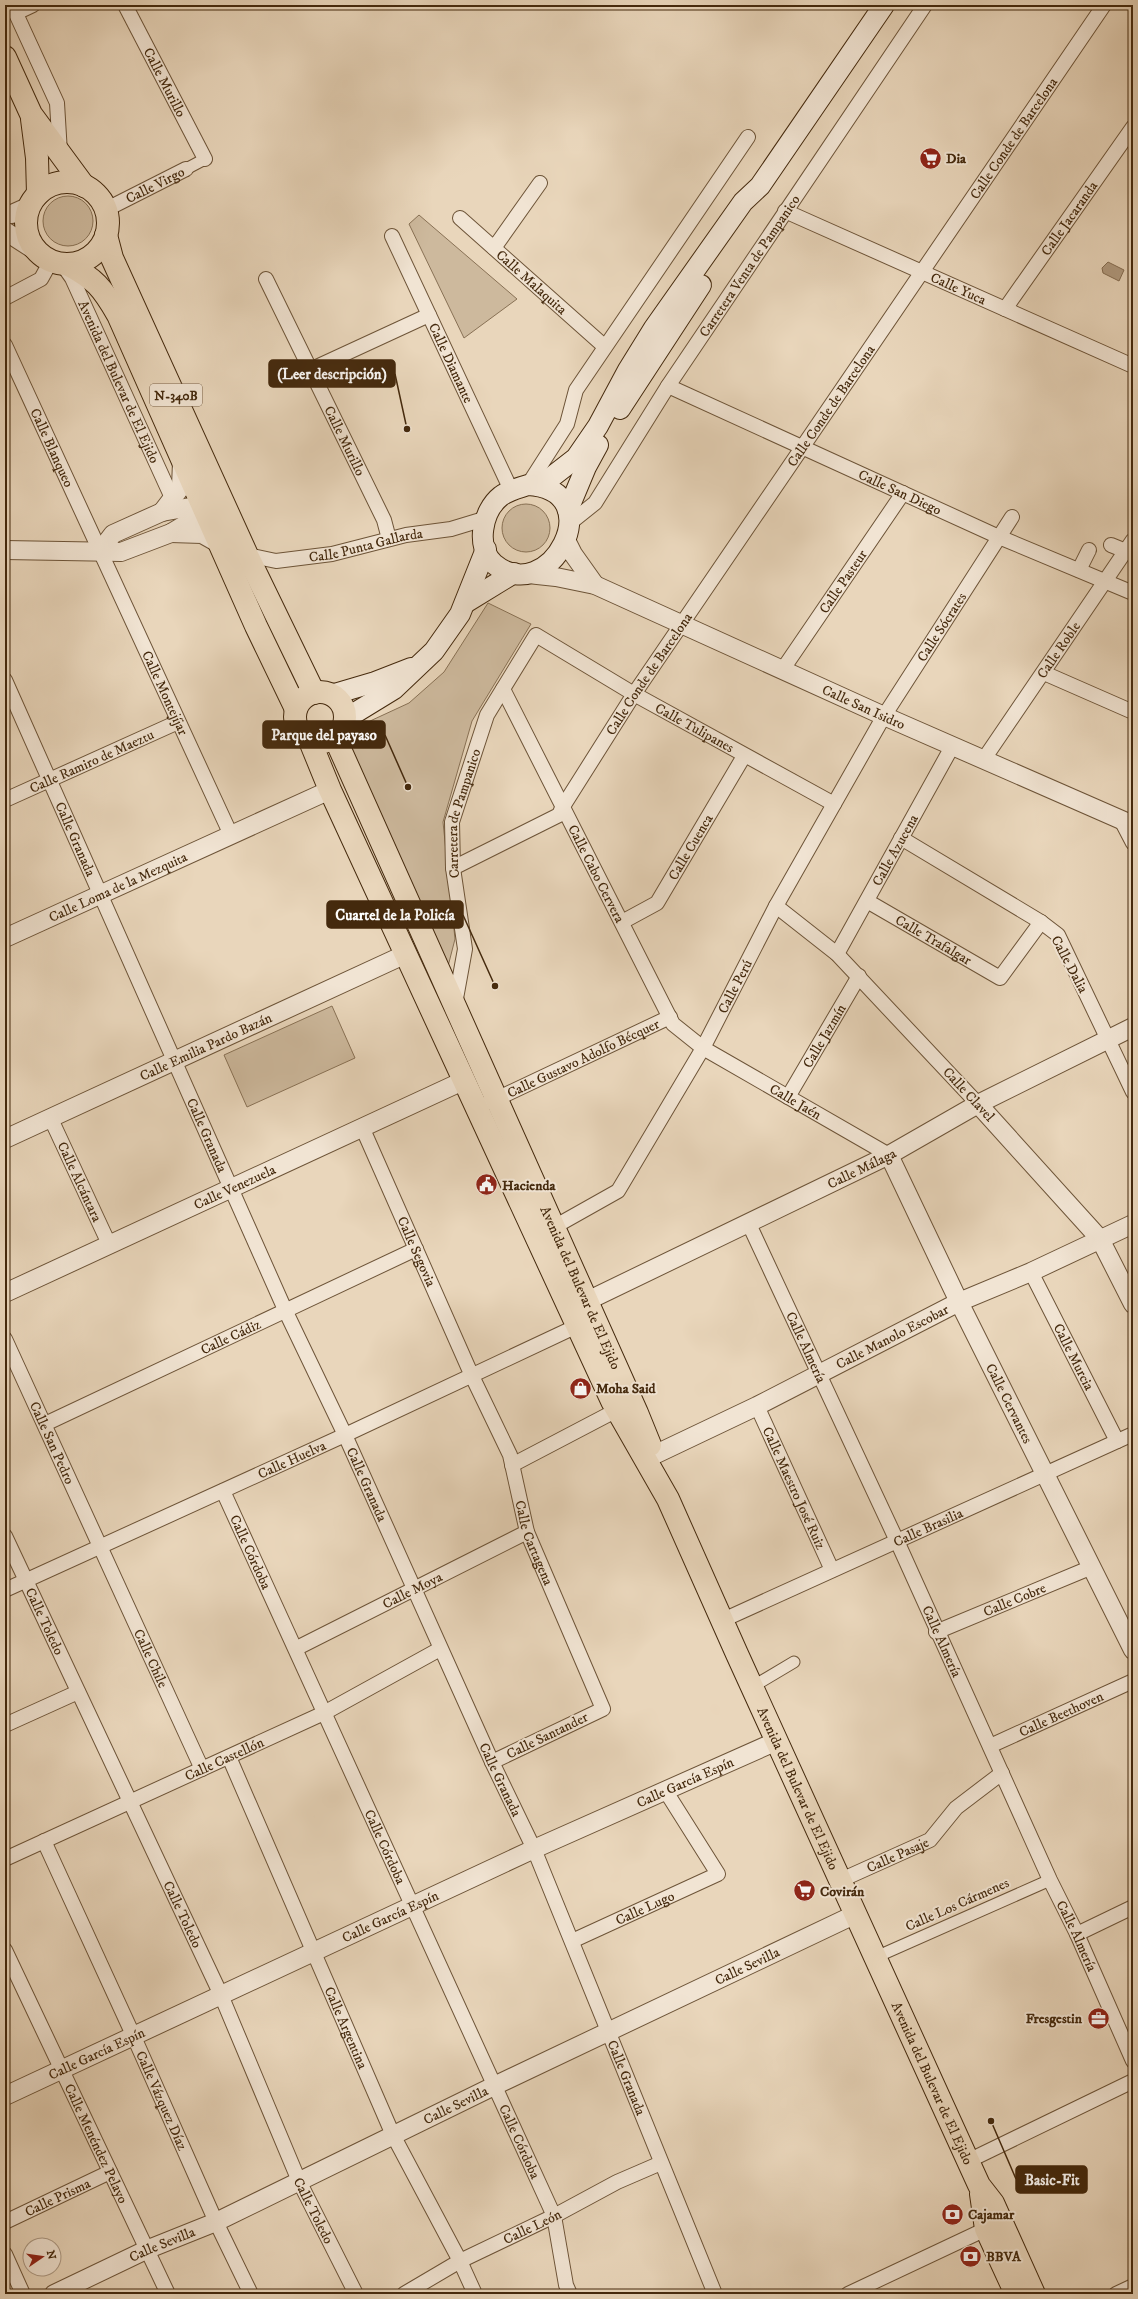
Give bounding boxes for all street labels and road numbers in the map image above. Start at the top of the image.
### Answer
street label: Calle Murillo [139,45,190,121]
street label: Calle Conde de Barcelona [966,74,1062,203]
street label: Calle Virgo [123,163,188,208]
street label: Calle Jacaranda [1037,178,1102,260]
street label: Carretera Venta de Pampanico [696,192,804,341]
street label: Calle Malaquita [492,246,570,319]
street label: Calle Yuca [927,269,989,309]
street label: Avenida del Bulevar de El Ejido [73,298,163,467]
street label: Calle Diamante [424,320,477,406]
street label: Calle Conde de Barcelona [784,342,879,471]
road number: N-340B [150,384,202,406]
street label: Calle Murillo [319,403,369,479]
street label: Calle Blanqueo [25,406,77,491]
street label: Calle San Diego [855,466,944,520]
street label: Calle Punta Gallarda [308,525,424,567]
street label: Calle Pasteur [815,546,872,617]
street label: Calle Sócrates [913,589,971,665]
street label: Calle Conde de Barcelona [602,609,697,739]
street label: Calle Roble [1033,618,1085,682]
street label: Calle Montejíjar [137,648,192,739]
street label: Calle San Isidro [819,681,908,734]
street label: Calle Tulipanes [652,699,737,757]
street label: Calle Ramiro de Maeztu [27,726,157,798]
street label: Carretera de Pampanico [444,746,485,879]
street label: Calle Granada [50,799,99,879]
street label: Calle Cuenca [665,811,718,884]
street label: Calle Azucena [869,811,923,889]
street label: Calle Cabo Cervera [563,822,628,926]
street label: Calle Loma de la Mezquita [46,848,190,927]
street label: Calle Trafalgar [892,911,975,970]
street label: Calle Dalia [1046,933,1092,996]
street label: Calle Perú [714,957,757,1017]
street label: Calle Jazmín [799,1000,851,1072]
street label: Calle Emilia Pardo Bazán [137,1009,276,1086]
street label: Calle Gustavo Adolfo Bécquer [504,1015,663,1103]
street label: Calle Clavel [939,1064,999,1126]
street label: Calle Jaén [766,1080,825,1124]
street label: Calle Granada [182,1095,231,1176]
street label: Calle Alcántara [53,1139,106,1225]
street label: Calle Málaga [825,1145,900,1193]
street label: Calle Venezuela [191,1161,279,1214]
street label: Avenida del Bulevar de El Ejido [536,1203,624,1373]
street label: Calle Segovia [393,1214,439,1290]
street label: Calle Manolo Escobar [833,1301,953,1374]
street label: Calle Almería [781,1309,830,1386]
street label: Calle Cádiz [198,1316,264,1359]
street label: Calle Murcia [1049,1321,1098,1394]
street label: Calle Cervantes [981,1361,1036,1447]
street label: Calle San Pedro [25,1399,78,1487]
street label: Calle Maestro José Ruiz [758,1424,829,1552]
street label: Calle Huelva [255,1437,329,1484]
street label: Calle Granada [342,1445,391,1525]
street label: Calle Cartagena [510,1499,557,1588]
street label: Calle Brasilia [891,1504,966,1552]
street label: Calle Córdoba [225,1512,275,1593]
street label: Calle Moya [380,1568,446,1613]
street label: Calle Cobre [981,1579,1049,1621]
street label: Calle Toledo [21,1585,68,1658]
street label: Calle Almería [917,1603,965,1680]
street label: Calle Chile [129,1626,172,1691]
street label: Calle Beethoven [1016,1687,1107,1742]
street label: Avenida del Bulevar de El Ejido [752,1704,842,1873]
street label: Calle Santander [504,1708,592,1763]
street label: Calle Castellón [182,1733,268,1786]
street label: Calle Granada [475,1740,525,1820]
street label: Calle García Espín [634,1753,737,1812]
street label: Calle Córdoba [360,1807,409,1887]
street label: Calle Pasaje [864,1834,932,1877]
street label: Calle Los Cármenes [903,1874,1012,1936]
street label: Calle Toledo [159,1878,206,1951]
street label: Calle García Espín [339,1887,442,1947]
street label: Calle Lugo [613,1887,678,1930]
street label: Calle Almería [1052,1898,1100,1975]
street label: Calle Sevilla [712,1944,783,1990]
street label: Calle Argentina [320,1984,371,2072]
street label: Avenida del Bulevar de El Ejido [887,1999,977,2168]
street label: Calle García Espín [46,2024,149,2084]
street label: Calle Granada [603,2038,649,2118]
street label: Calle Vázquez Díaz [131,2048,191,2153]
street label: Calle Menéndez Pelayo [60,2081,132,2207]
street label: Calle Sevilla [421,2082,491,2129]
street label: Calle Córdoba [494,2102,544,2182]
street label: Calle Prisma [22,2175,94,2221]
street label: Calle Toledo [289,2175,337,2247]
street label: Calle León [501,2205,566,2249]
street label: Calle Sevilla [126,2223,198,2267]

